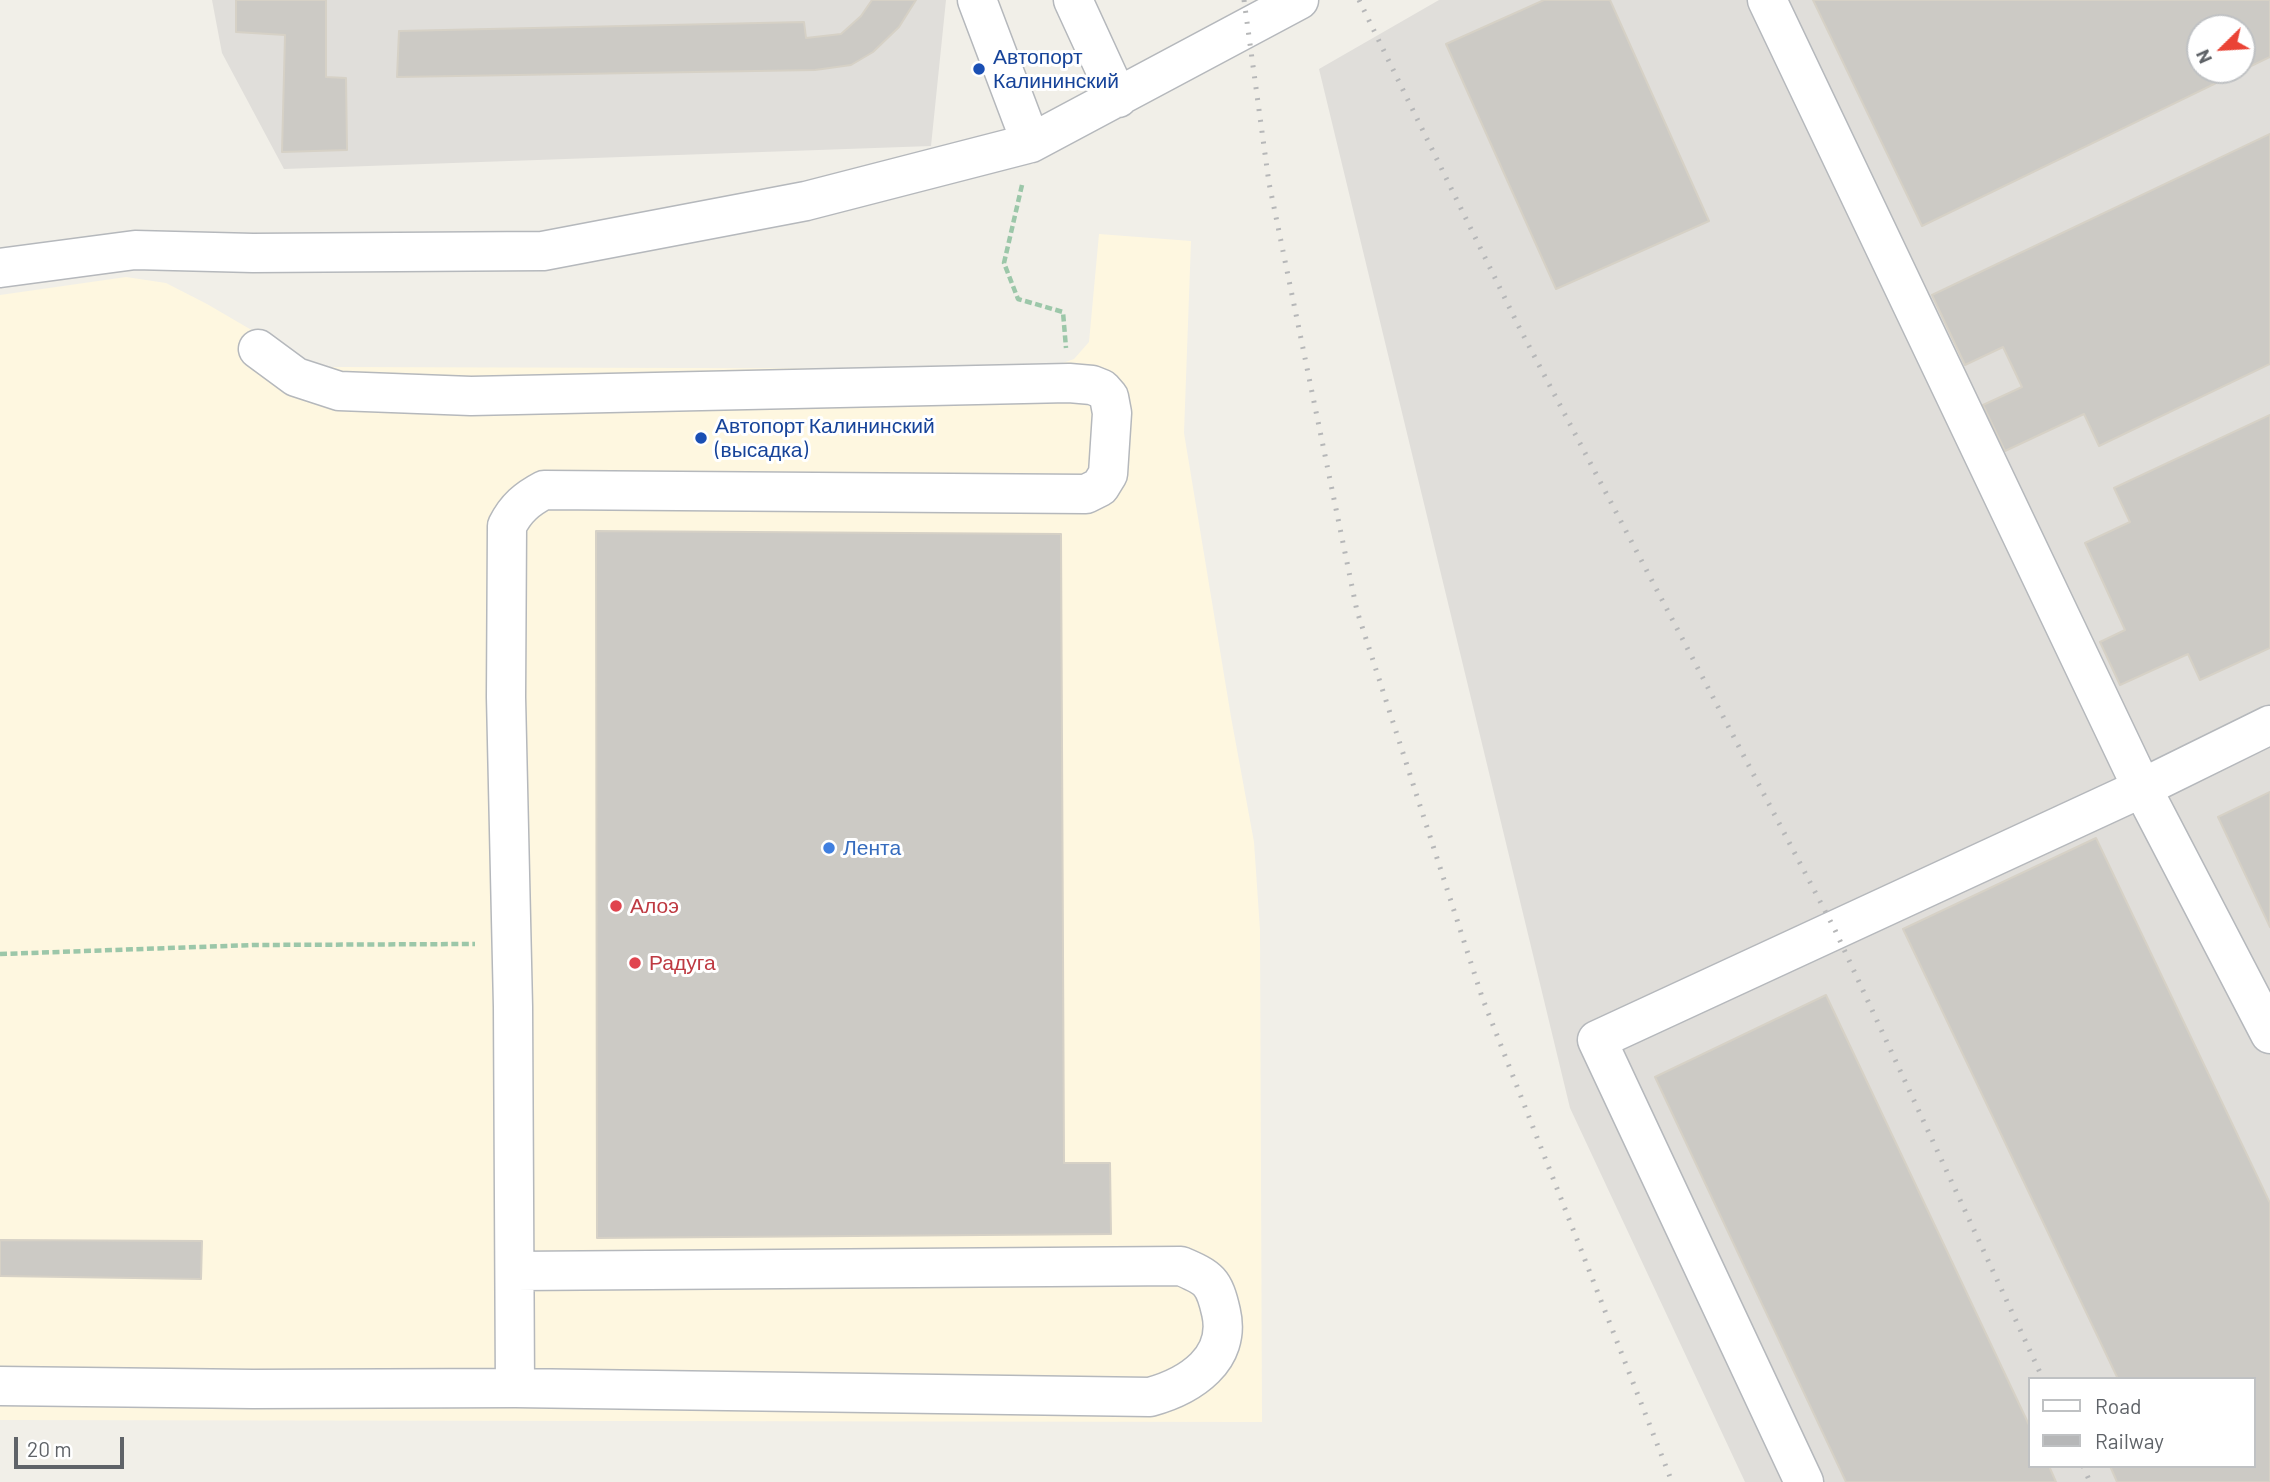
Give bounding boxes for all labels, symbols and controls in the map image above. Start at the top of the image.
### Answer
north arrow [2186,14,2256,84]
place label: Автопорт Калининский [993,44,1119,94]
text: N [2190,46,2216,67]
marker: Автопорт Калининский [971,61,987,77]
place label: Автопорт Калининский (высадка) [715,413,935,463]
marker: Автопорт Калининский (высадка) [693,430,709,446]
place label: Лента [843,835,901,861]
marker: Лента [821,840,837,856]
place label: Алоэ [630,893,679,919]
marker: Алоэ [608,898,624,914]
place label: Радуга [649,950,716,976]
marker: Радуга [627,955,643,971]
legend [2028,1377,2256,1468]
text: Road [2095,1393,2141,1418]
scale bar [18,1422,128,1466]
text: Railway [2095,1428,2164,1453]
text: 20 m [27,1436,72,1461]

